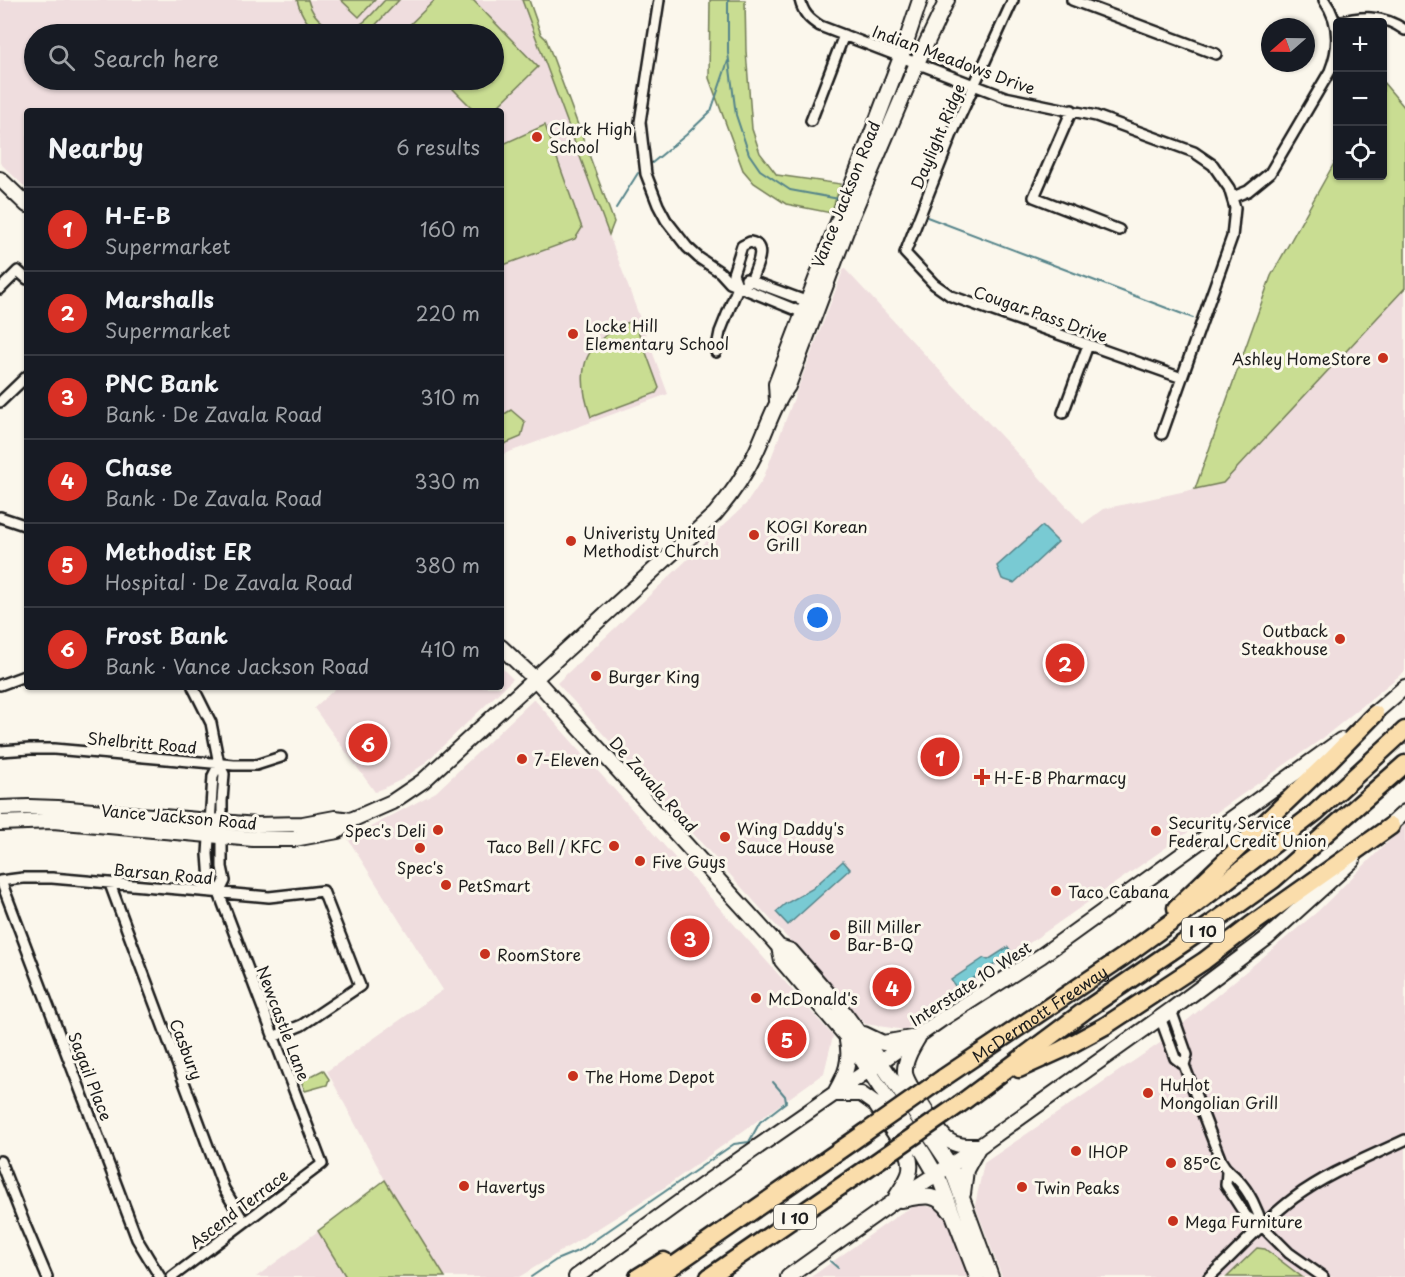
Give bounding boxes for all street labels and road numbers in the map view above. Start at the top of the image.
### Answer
street label: Indian Meadows Drive [869,18,1039,100]
street label: Daylight Ridge [904,79,970,193]
street label: Vance Jackson Road [805,117,885,271]
street label: Cougar Pass Drive [971,279,1111,347]
street label: Shelbritt Road [86,725,198,759]
street label: De Zavala Road [604,731,704,837]
street label: Vance Jackson Road [100,797,258,835]
street label: Barsan Road [112,857,214,889]
road number: I 10 [1182,918,1224,942]
street label: Interstate 10 West [904,935,1036,1031]
street label: McDermott Freeway [967,959,1112,1068]
street label: Newcastle Lane [251,962,317,1084]
street label: Casbury [164,1015,210,1083]
street label: Sagail Place [63,1028,119,1124]
street label: Ascend Terrace [184,1163,292,1253]
road number: I 10 [774,1205,816,1229]

